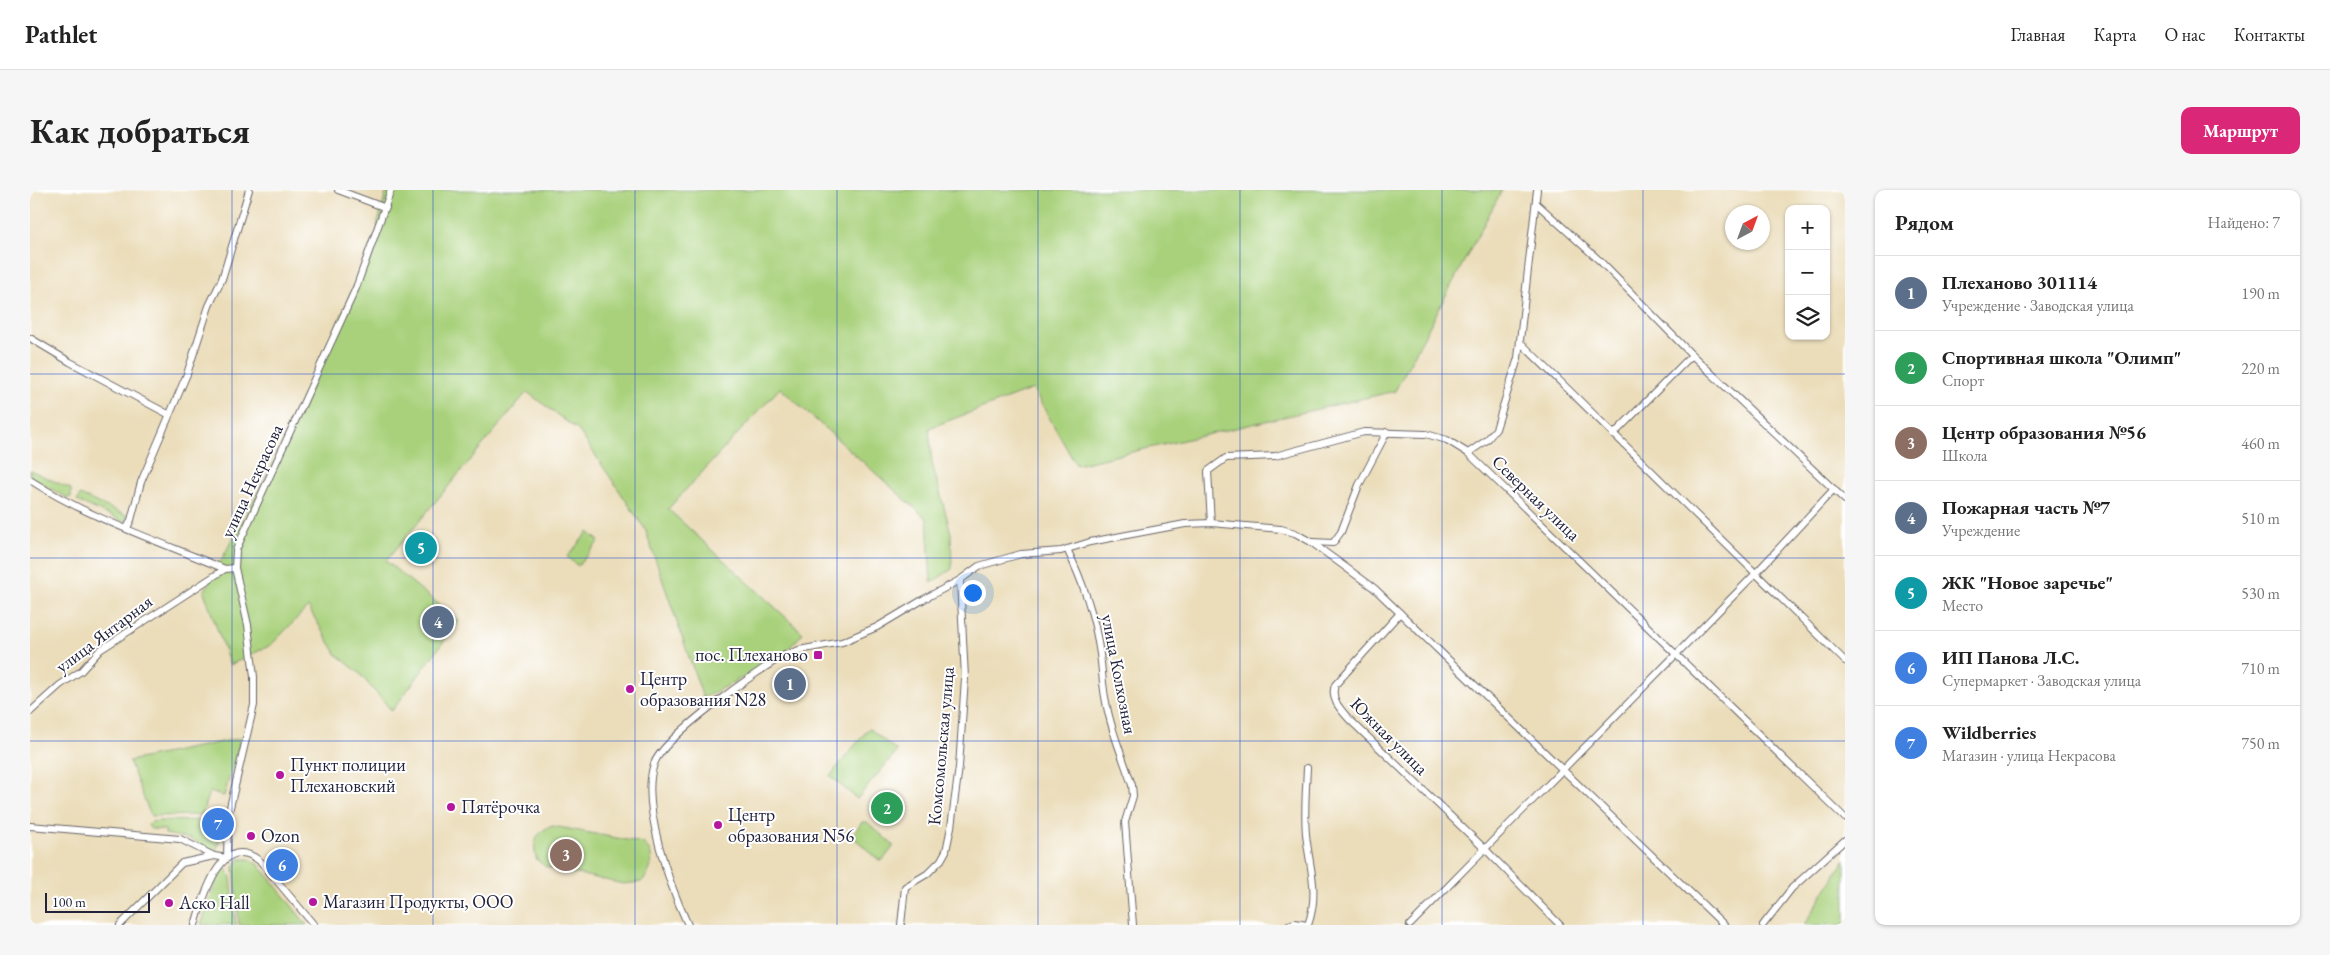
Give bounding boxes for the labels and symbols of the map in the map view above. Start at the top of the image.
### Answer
north arrow [1725,205,1770,250]
street label: улица Некрасова [215,420,288,541]
street label: Северная улица [1487,450,1586,546]
pin: 5 [405,529,437,567]
your location [960,580,986,606]
street label: улица Янтарная [51,590,157,678]
pin: 4 [422,603,454,641]
street label: улица Колхозная [1097,612,1142,736]
place label: пос. Плеханово [695,643,808,666]
marker: пос. Плеханово [812,649,824,661]
pin: 1 [774,665,806,703]
street label: Комсомольская улица [922,665,959,826]
place label: Центр образования N28 [640,667,766,711]
marker: Центр образования N28 [624,683,636,695]
street label: Южная улица [1345,692,1434,780]
place label: Пункт полиции Плехановский [290,753,406,797]
marker: Пункт полиции Плехановский [274,769,286,781]
pin: 2 [871,789,903,827]
place label: Пятёрочка [461,795,541,818]
marker: Пятёрочка [445,801,457,813]
place label: Центр образования N56 [728,803,854,847]
pin: 7 [202,805,234,843]
marker: Центр образования N56 [712,819,724,831]
place label: Ozon [261,824,300,847]
marker: Ozon [245,830,257,842]
pin: 3 [550,836,582,874]
pin: 6 [266,846,298,884]
scale bar [45,890,150,913]
place label: Магазин Продукты, ООО [323,890,513,913]
place label: Аско Hall [178,891,250,914]
marker: Магазин Продукты, ООО [307,896,319,908]
marker: Аско Hall [163,897,175,909]

